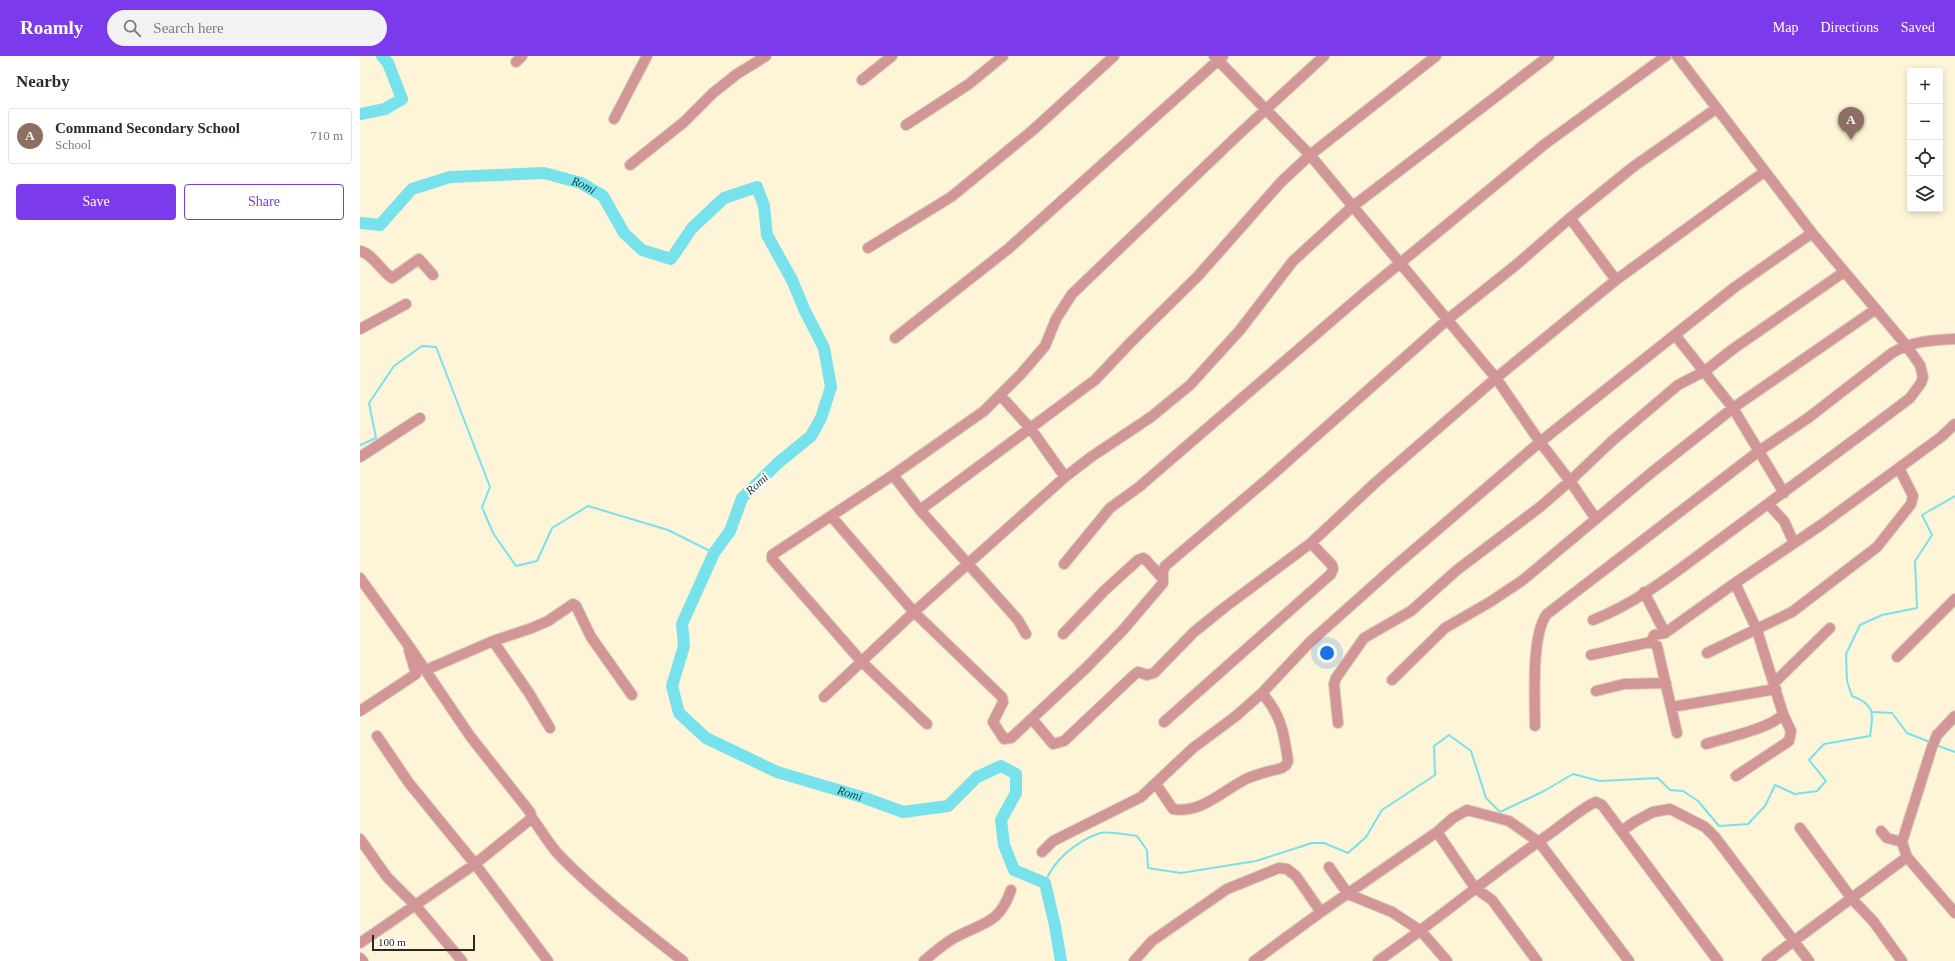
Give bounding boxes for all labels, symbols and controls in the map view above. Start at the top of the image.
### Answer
search box [107,10,387,46]
text: Roamly [20,17,83,38]
icon: search [121,17,143,39]
text: Search here [153,20,224,36]
text: Map [1773,20,1798,35]
text: Directions [1820,20,1879,35]
text: Saved [1901,20,1935,35]
map controls [1907,68,1943,212]
button: + [1907,68,1943,104]
text: Nearby [16,72,70,91]
button: − [1907,104,1943,140]
pin: A [1838,107,1864,140]
text: Command Secondary School [55,120,240,136]
text: A [25,128,35,143]
text: 710 m [310,128,343,143]
text: School [55,137,91,152]
button: locate [1907,140,1943,176]
water label: Romi [569,174,598,197]
button: layers [1907,176,1943,212]
button: Save [16,184,176,220]
button: Share [184,184,344,220]
water label: Romi [742,470,771,498]
your location [1317,643,1337,663]
water label: Romi [835,783,864,804]
scale bar [372,933,475,952]
text: 100 m [378,936,406,948]

